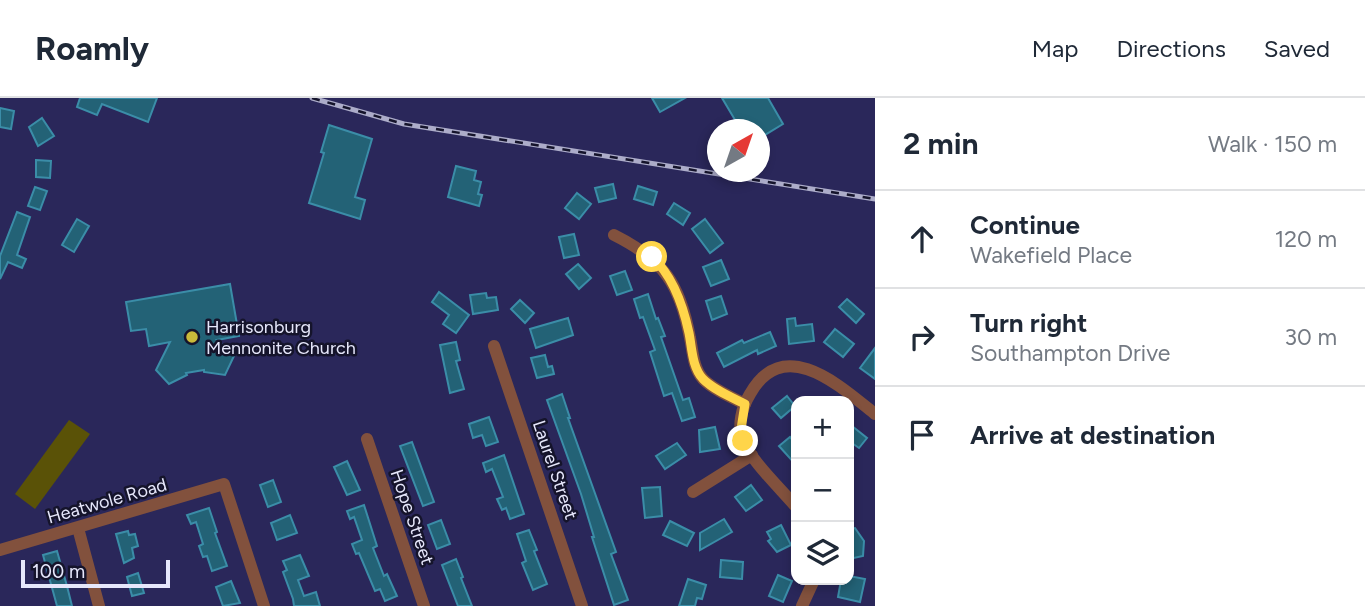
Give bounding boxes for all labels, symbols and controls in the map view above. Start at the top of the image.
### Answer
text: Roamly [35,29,149,68]
text: Map [1032,34,1078,63]
text: Directions [1116,34,1226,63]
text: Saved [1264,34,1330,63]
north arrow [707,119,770,182]
text: 2 min [903,125,979,162]
text: Walk · 150 m [1208,130,1337,158]
text: Continue [970,209,1080,241]
icon: ahead [903,220,941,258]
text: 120 m [1275,225,1337,253]
route start [636,241,667,272]
text: Wakefield Place [970,241,1132,269]
text: Turn right [970,307,1087,339]
place label: Harrisonburg Mennonite Church [206,316,356,359]
icon: right [903,318,941,356]
text: 30 m [1284,323,1337,351]
marker: Harrisonburg Mennonite Church [184,329,200,345]
text: Southampton Drive [970,339,1170,367]
map controls [791,396,854,585]
button: + [791,396,854,459]
icon: arrive [903,416,941,454]
street label: Laurel Street [528,418,582,523]
text: Arrive at destination [970,419,1215,451]
route end [727,425,758,456]
button: − [791,459,854,522]
street label: Hope Street [385,466,439,568]
street label: Heatwole Road [45,473,169,529]
button: layers [791,522,854,585]
scale bar [21,557,170,589]
text: 100 m [32,560,85,583]

